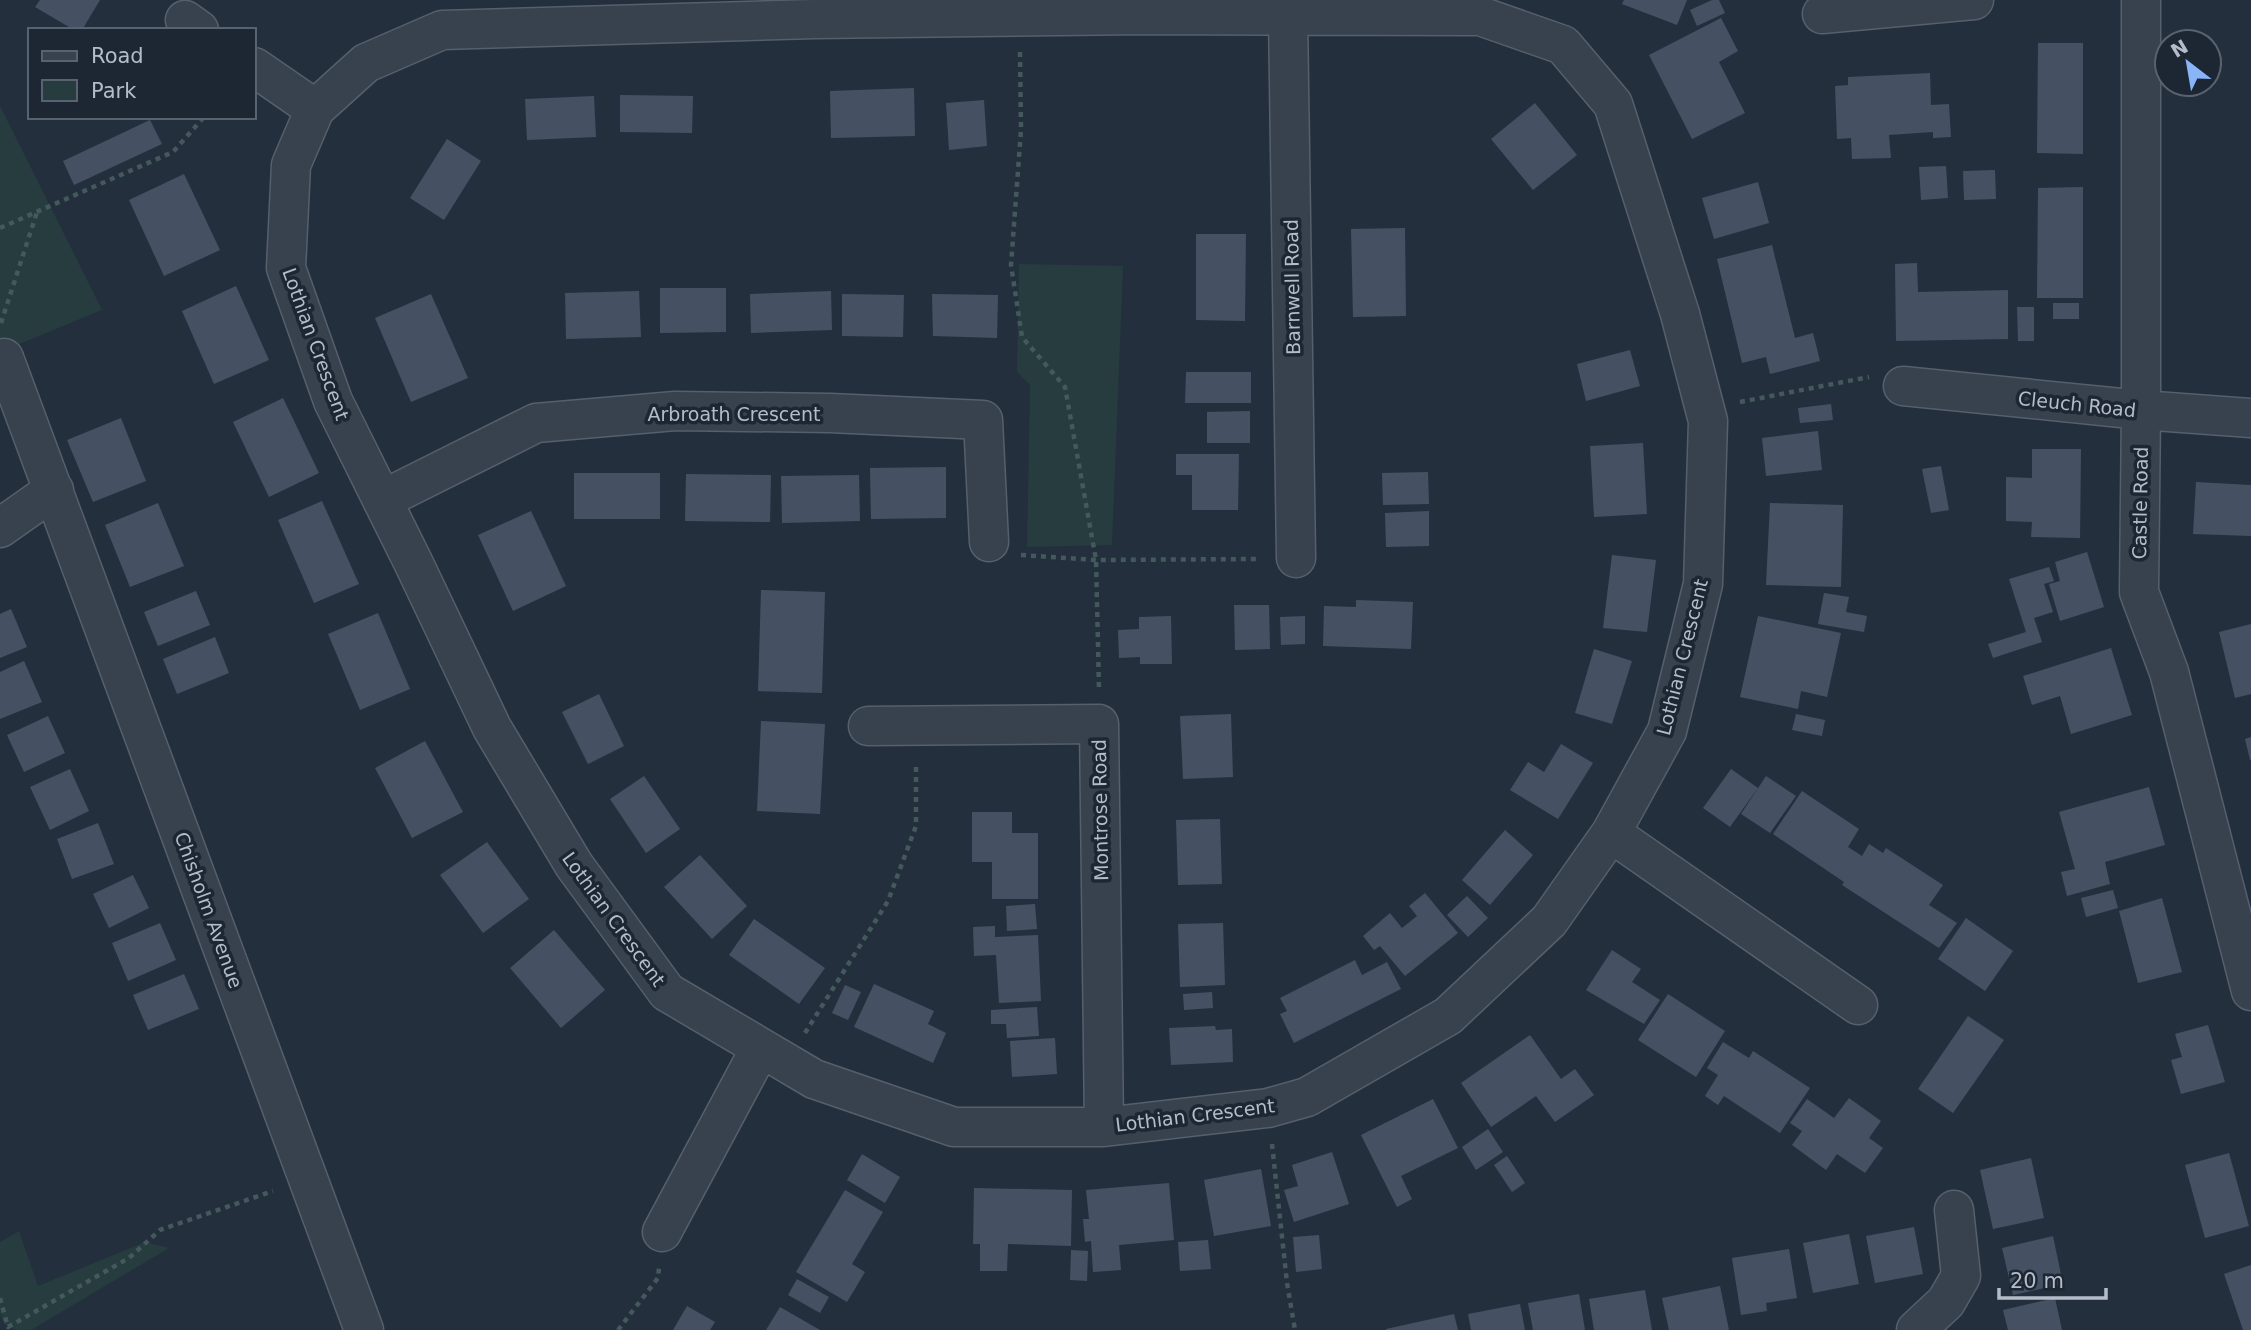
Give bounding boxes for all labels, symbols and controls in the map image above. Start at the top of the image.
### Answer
legend [28,28,256,119]
north arrow [2153,28,2223,98]
text: N [2167,35,2192,62]
text: Road [91,44,144,68]
text: Park [91,79,137,103]
street label: Barnwell Road [1280,219,1304,355]
street label: Lothian Crescent [278,265,354,423]
street label: Cleuch Road [2017,387,2137,421]
street label: Arbroath Crescent [648,403,820,425]
street label: Castle Road [2128,446,2152,560]
street label: Lothian Crescent [1652,577,1712,737]
street label: Montrose Road [1088,739,1112,881]
street label: Chisholm Avenue [171,829,247,991]
street label: Lothian Crescent [558,848,670,990]
street label: Lothian Crescent [1114,1094,1276,1136]
scale bar [1999,1256,2106,1300]
text: 20 m [2010,1269,2064,1293]

